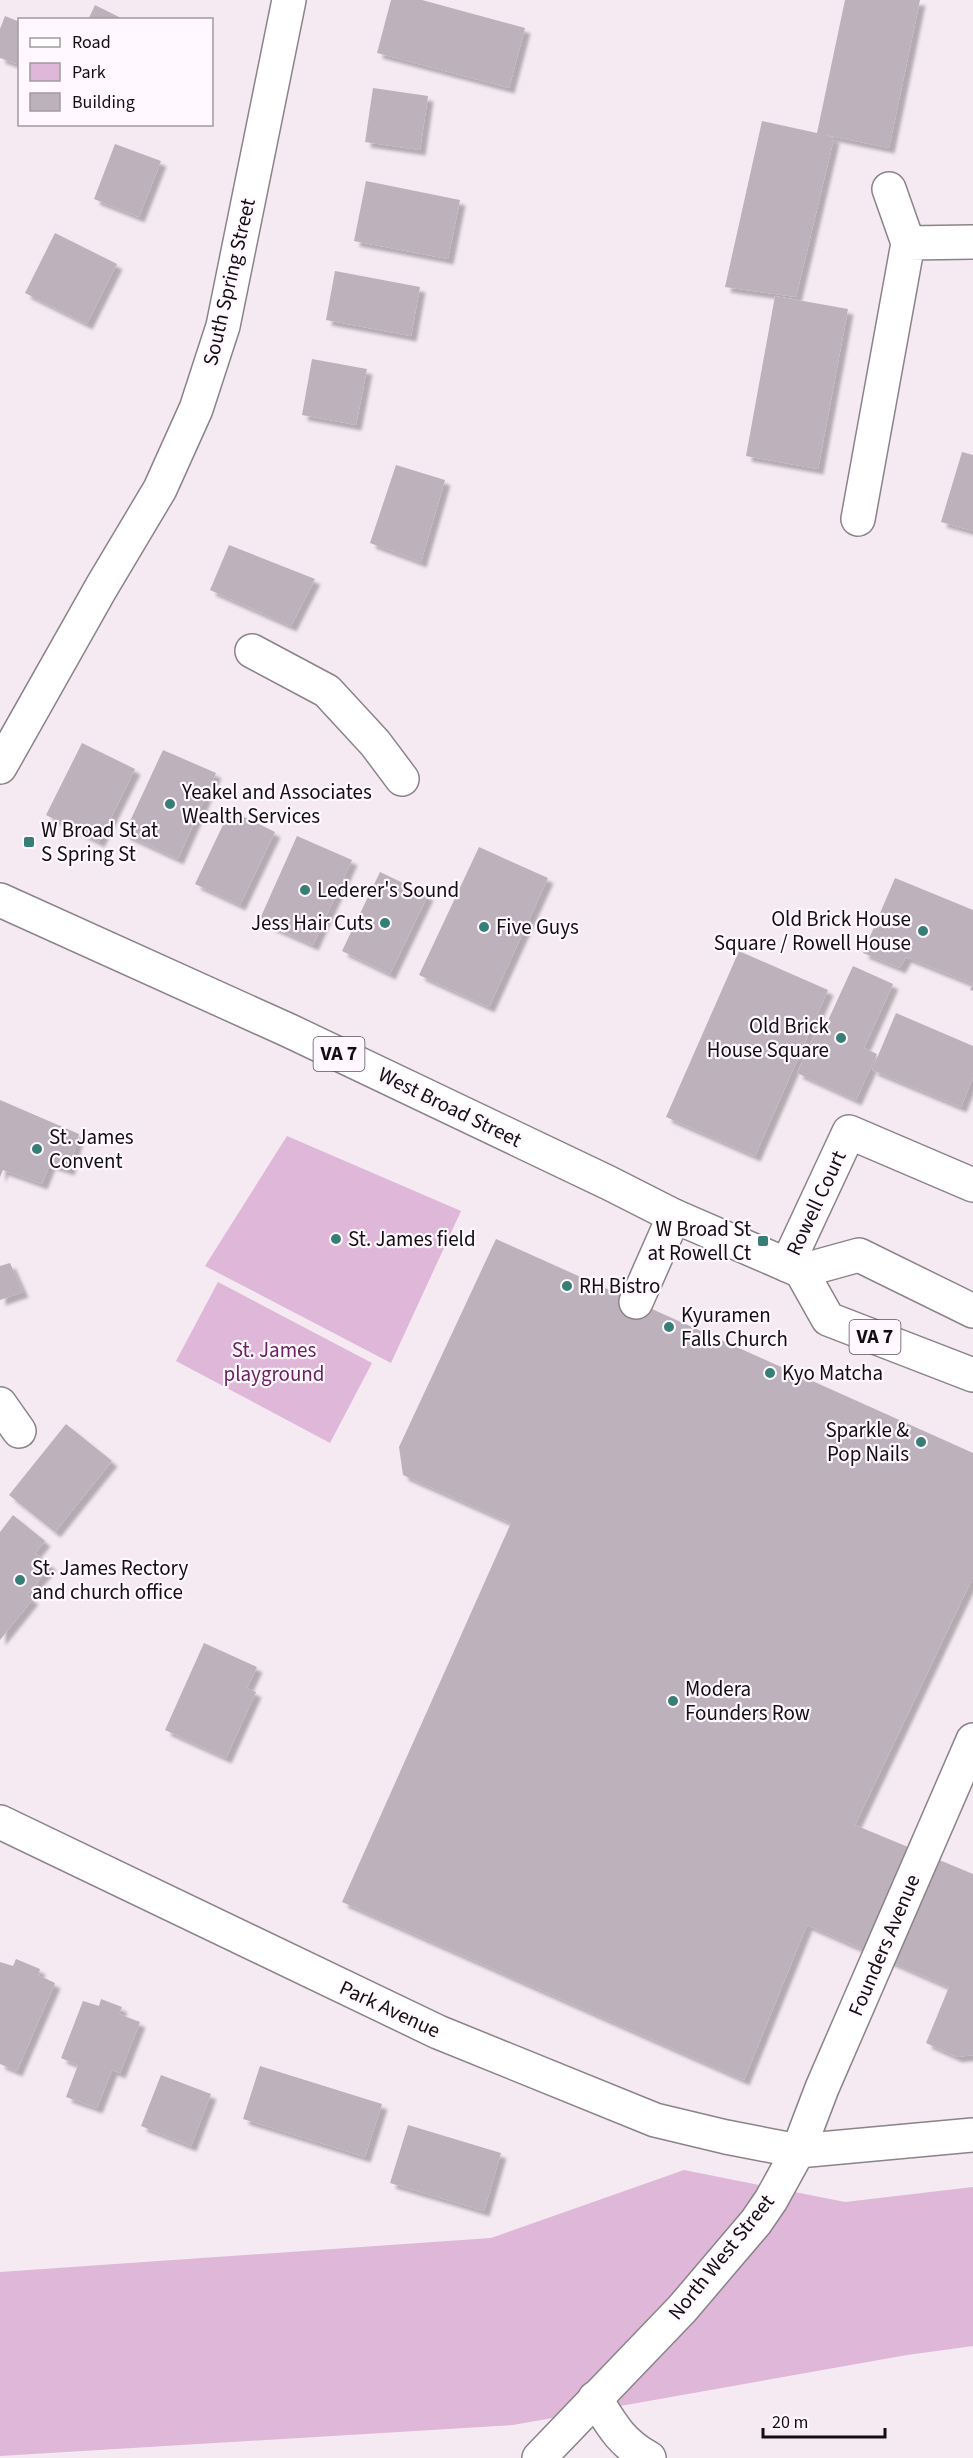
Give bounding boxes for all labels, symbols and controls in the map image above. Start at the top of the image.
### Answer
legend [18,18,213,126]
text: Road [72,30,111,55]
text: Park [72,60,106,85]
text: Building [72,90,135,115]
street label: South Spring Street [195,195,263,369]
place label: Yeakel and Associates Wealth Services [181,777,372,831]
marker: Yeakel and Associates Wealth Services [163,797,177,811]
place label: W Broad St at S Spring St [41,815,158,869]
marker: W Broad St at S Spring St [22,835,36,849]
place label: Lederer's Sound [317,875,459,905]
marker: Lederer's Sound [298,883,312,897]
place label: Old Brick House Square / Rowell House [714,904,911,958]
place label: Jess Hair Cuts [251,908,373,938]
place label: Five Guys [496,912,579,942]
marker: Jess Hair Cuts [378,916,392,930]
marker: Five Guys [477,920,491,934]
marker: Old Brick House Square / Rowell House [916,924,930,938]
place label: Old Brick House Square [707,1011,830,1065]
marker: Old Brick House Square [834,1031,848,1045]
road number: VA 7 [314,1037,364,1071]
street label: West Broad Street [373,1059,527,1155]
place label: St. James Convent [49,1122,134,1176]
marker: St. James Convent [30,1142,44,1156]
street label: Rowell Court [779,1146,853,1260]
place label: W Broad St at Rowell Ct [647,1214,751,1268]
place label: St. James field [348,1224,476,1254]
marker: St. James field [329,1232,343,1246]
marker: W Broad St at Rowell Ct [756,1234,770,1248]
place label: RH Bistro [579,1271,660,1301]
marker: RH Bistro [560,1279,574,1293]
place label: Kyuramen Falls Church [681,1300,788,1354]
marker: Kyuramen Falls Church [662,1320,676,1334]
road number: VA 7 [850,1320,900,1354]
park label: St. James playground [223,1335,325,1389]
place label: Kyo Matcha [782,1358,883,1388]
marker: Kyo Matcha [763,1366,777,1380]
place label: Sparkle & Pop Nails [825,1415,909,1469]
marker: Sparkle & Pop Nails [914,1435,928,1449]
place label: St. James Rectory and church office [32,1553,188,1607]
marker: St. James Rectory and church office [13,1573,27,1587]
place label: Modera Founders Row [685,1674,810,1728]
marker: Modera Founders Row [666,1694,680,1708]
street label: Founders Avenue [841,1869,927,2021]
street label: Park Avenue [335,1973,445,2045]
street label: North West Street [661,2188,781,2326]
scale bar [763,2401,884,2439]
text: 20 m [772,2410,808,2435]

